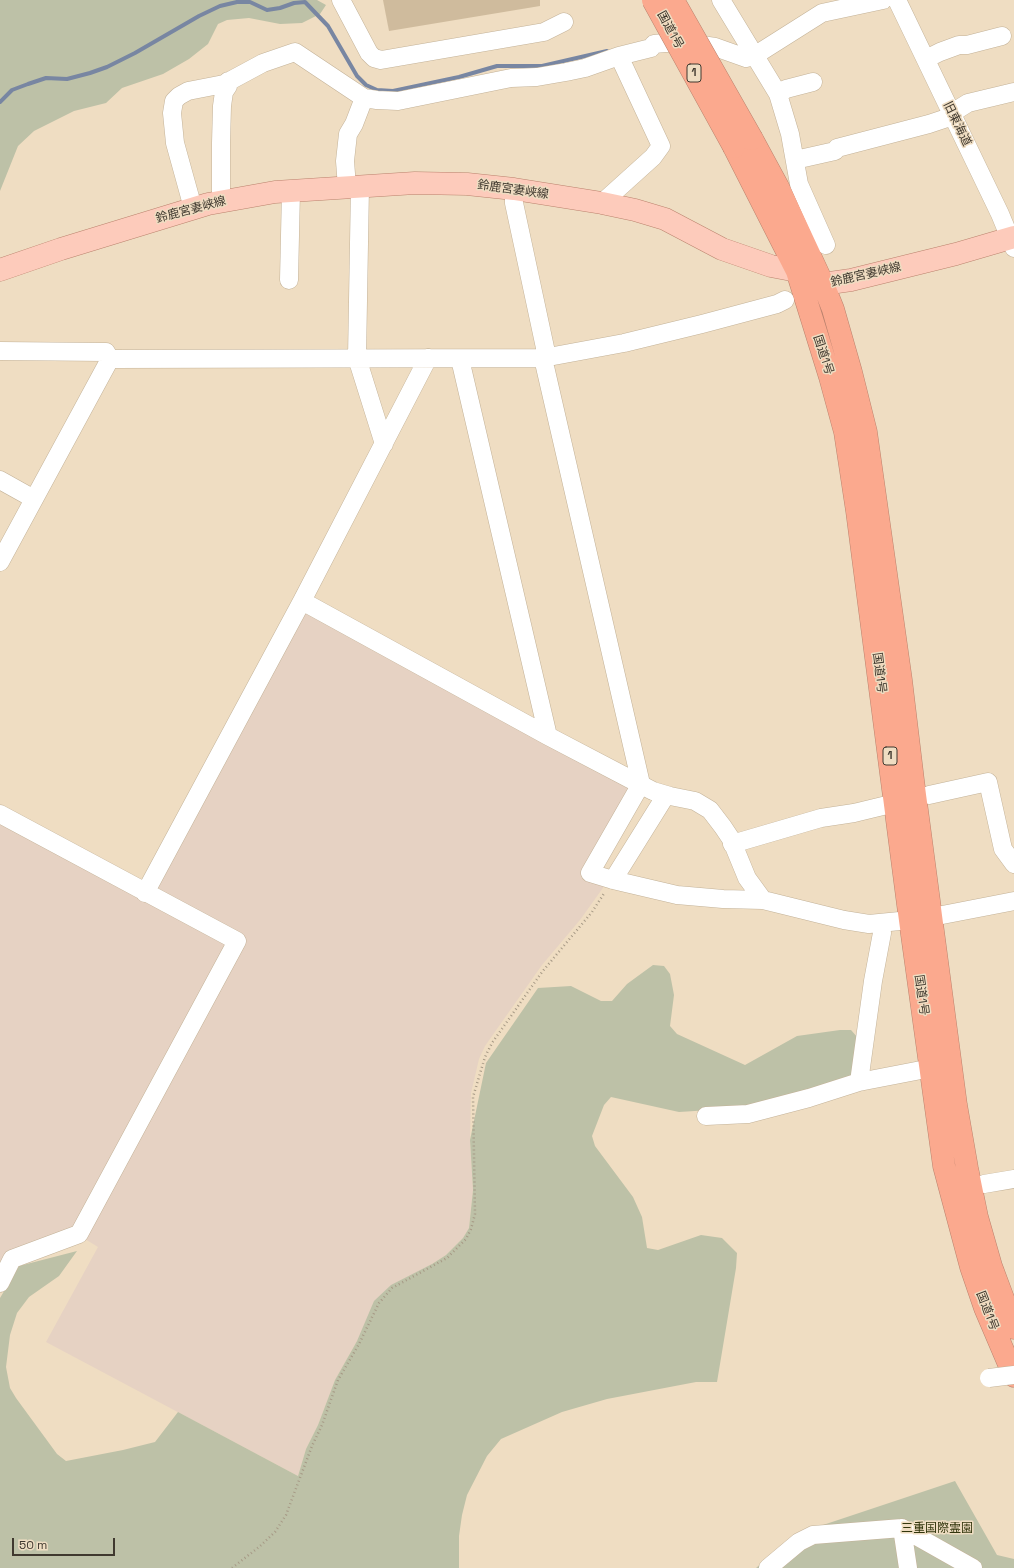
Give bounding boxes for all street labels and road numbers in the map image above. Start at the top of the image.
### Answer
street label: 国道1号 [654,9,686,51]
road number: 1 [687,64,701,82]
street label: 旧東海道 [940,99,974,149]
street label: 鈴鹿宮妻峡線 [476,178,550,202]
street label: 鈴鹿宮妻峡線 [154,194,228,226]
street label: 鈴鹿宮妻峡線 [829,260,903,290]
street label: 国道1号 [810,333,836,377]
street label: 国道1号 [869,652,889,694]
road number: 1 [883,747,897,765]
street label: 国道1号 [911,974,931,1016]
street label: 国道1号 [973,1289,1001,1333]

